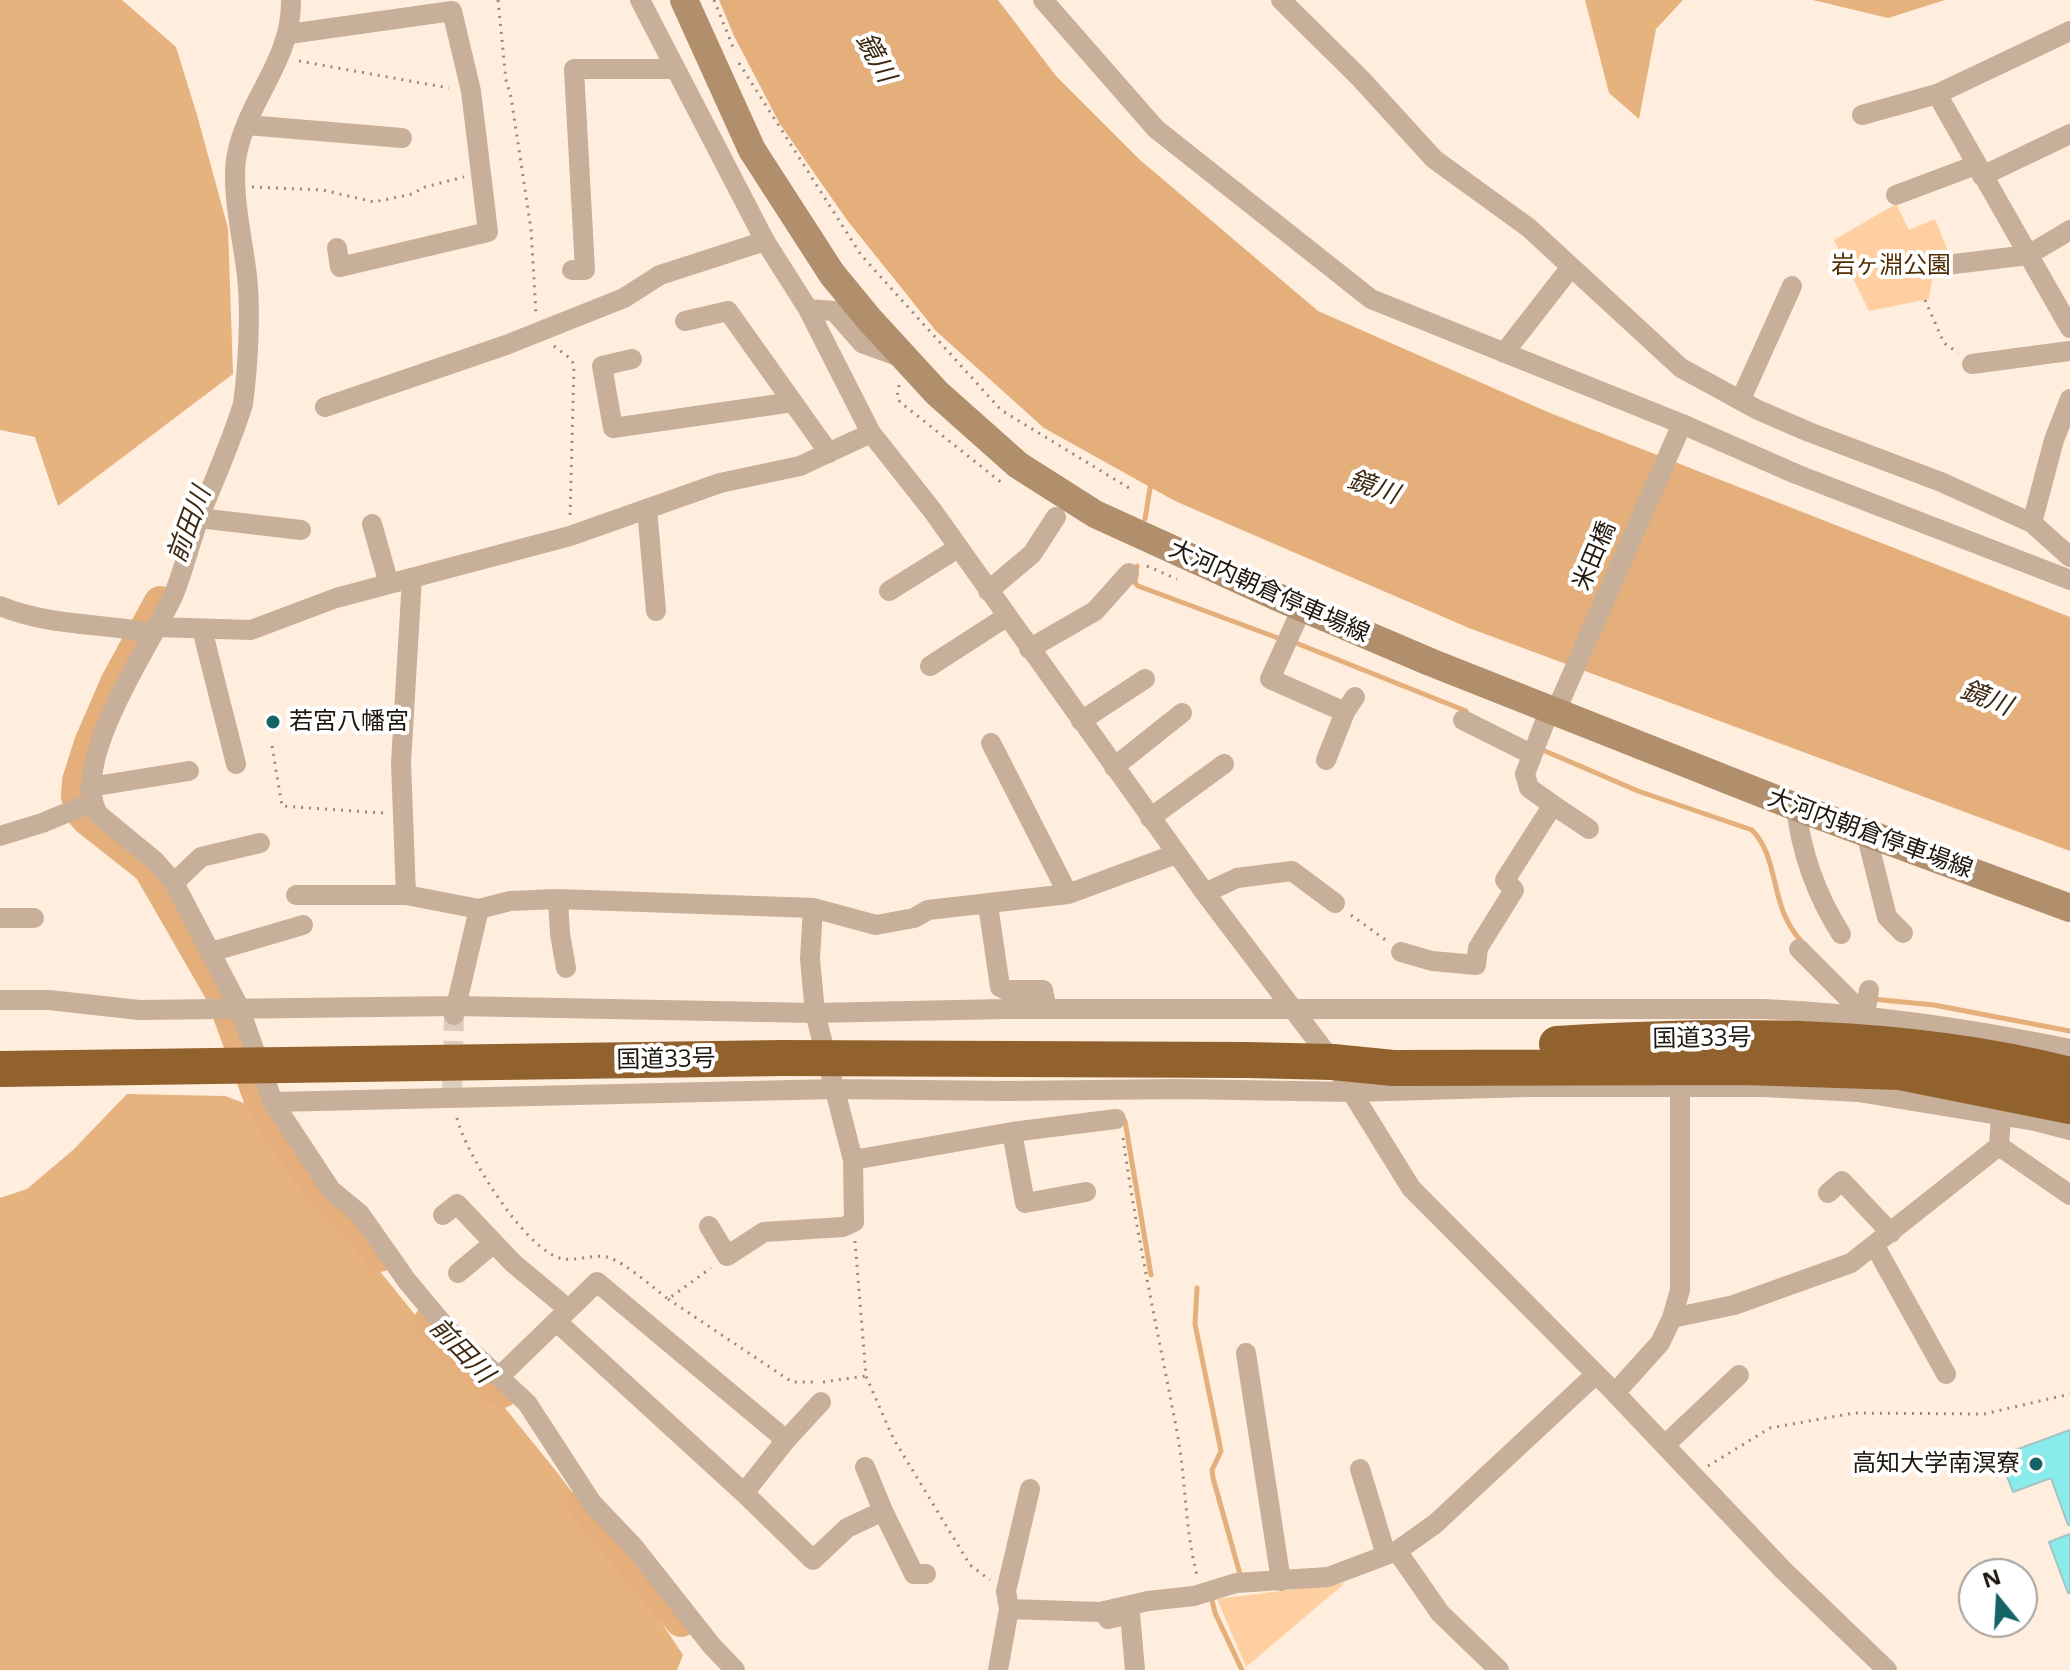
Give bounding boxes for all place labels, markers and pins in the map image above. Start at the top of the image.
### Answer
place label: 若宮八幡宮 [289,708,409,736]
marker: 若宮八幡宮 [264,713,282,731]
place label: 高知大学南溟寮 [1852,1450,2020,1478]
marker: 高知大学南溟寮 [2027,1455,2045,1473]

